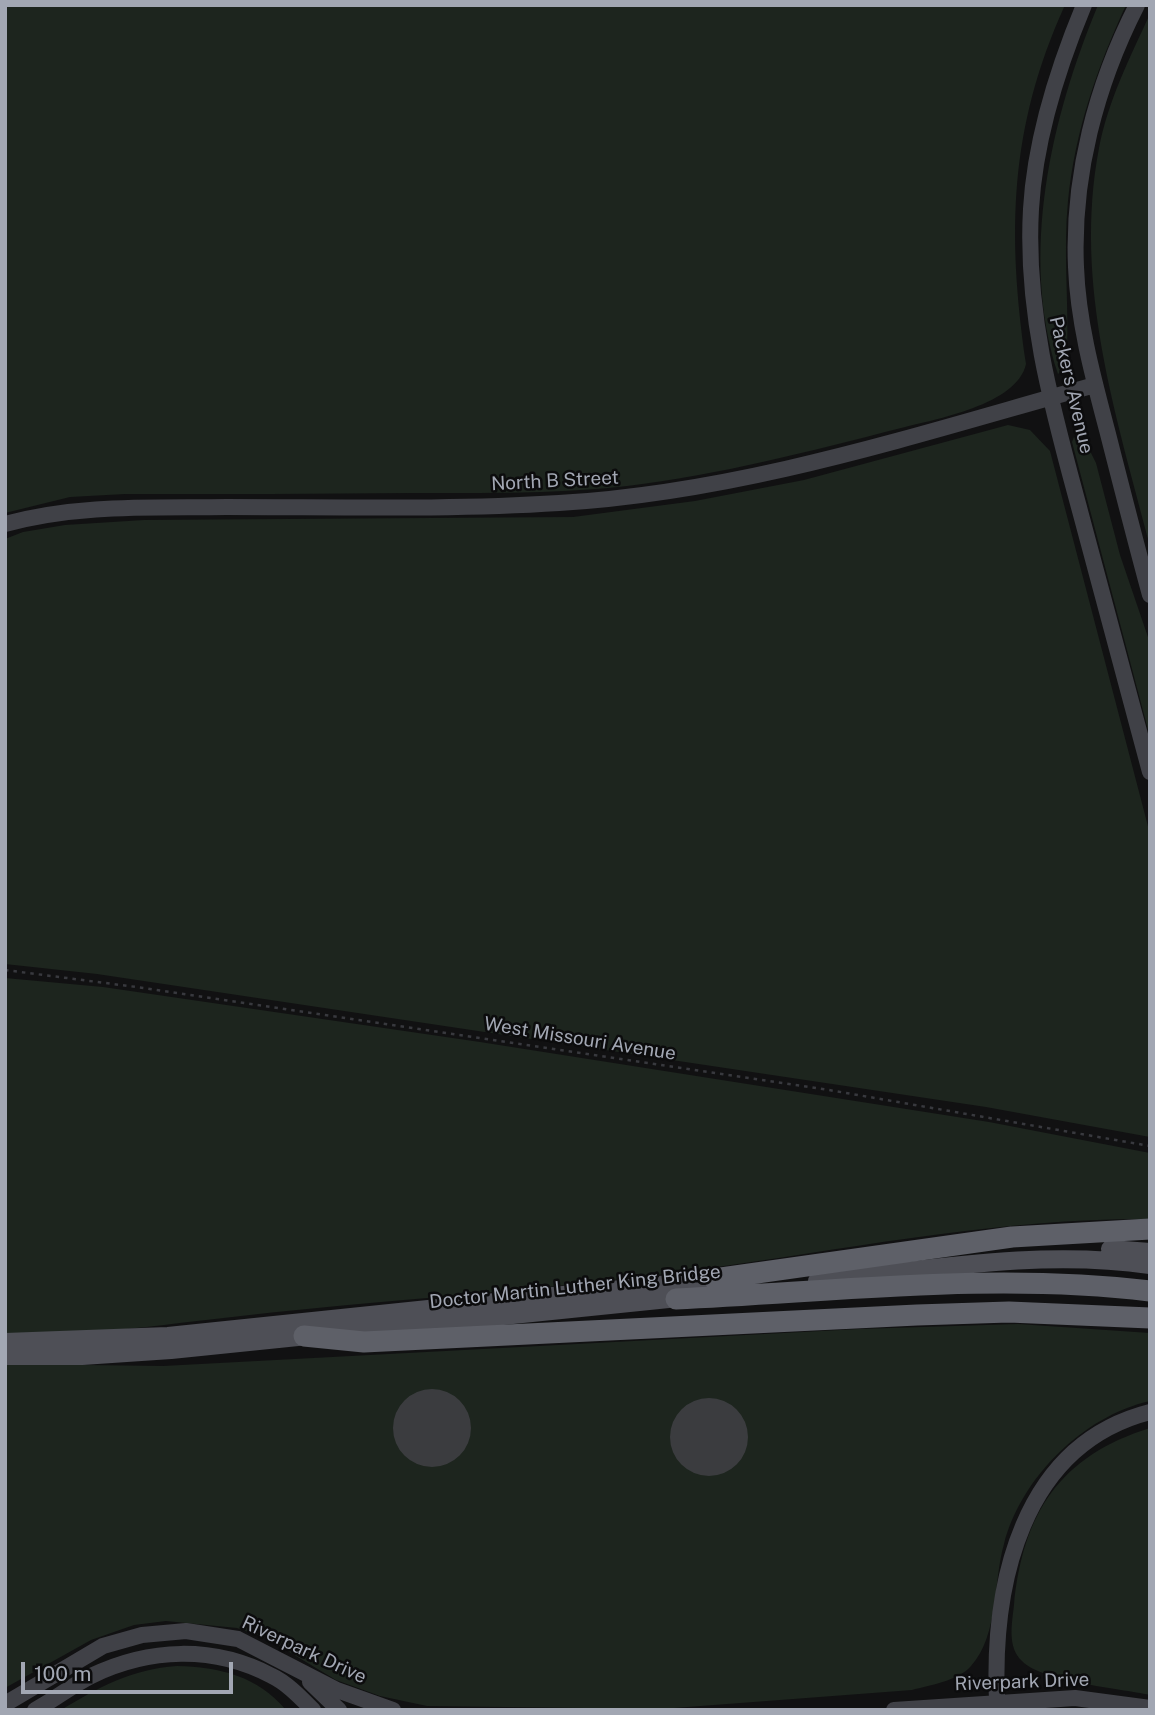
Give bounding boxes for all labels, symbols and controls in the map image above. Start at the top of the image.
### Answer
street label: Packers Avenue [1044,314,1098,456]
street label: North B Street [491,466,619,496]
street label: West Missouri Avenue [482,1013,678,1065]
street label: Doctor Martin Luther King Bridge [428,1260,722,1314]
street label: Riverpark Drive [238,1611,370,1689]
scale bar [24,1648,236,1692]
text: 100 m [34,1661,91,1686]
street label: Riverpark Drive [954,1668,1090,1696]

